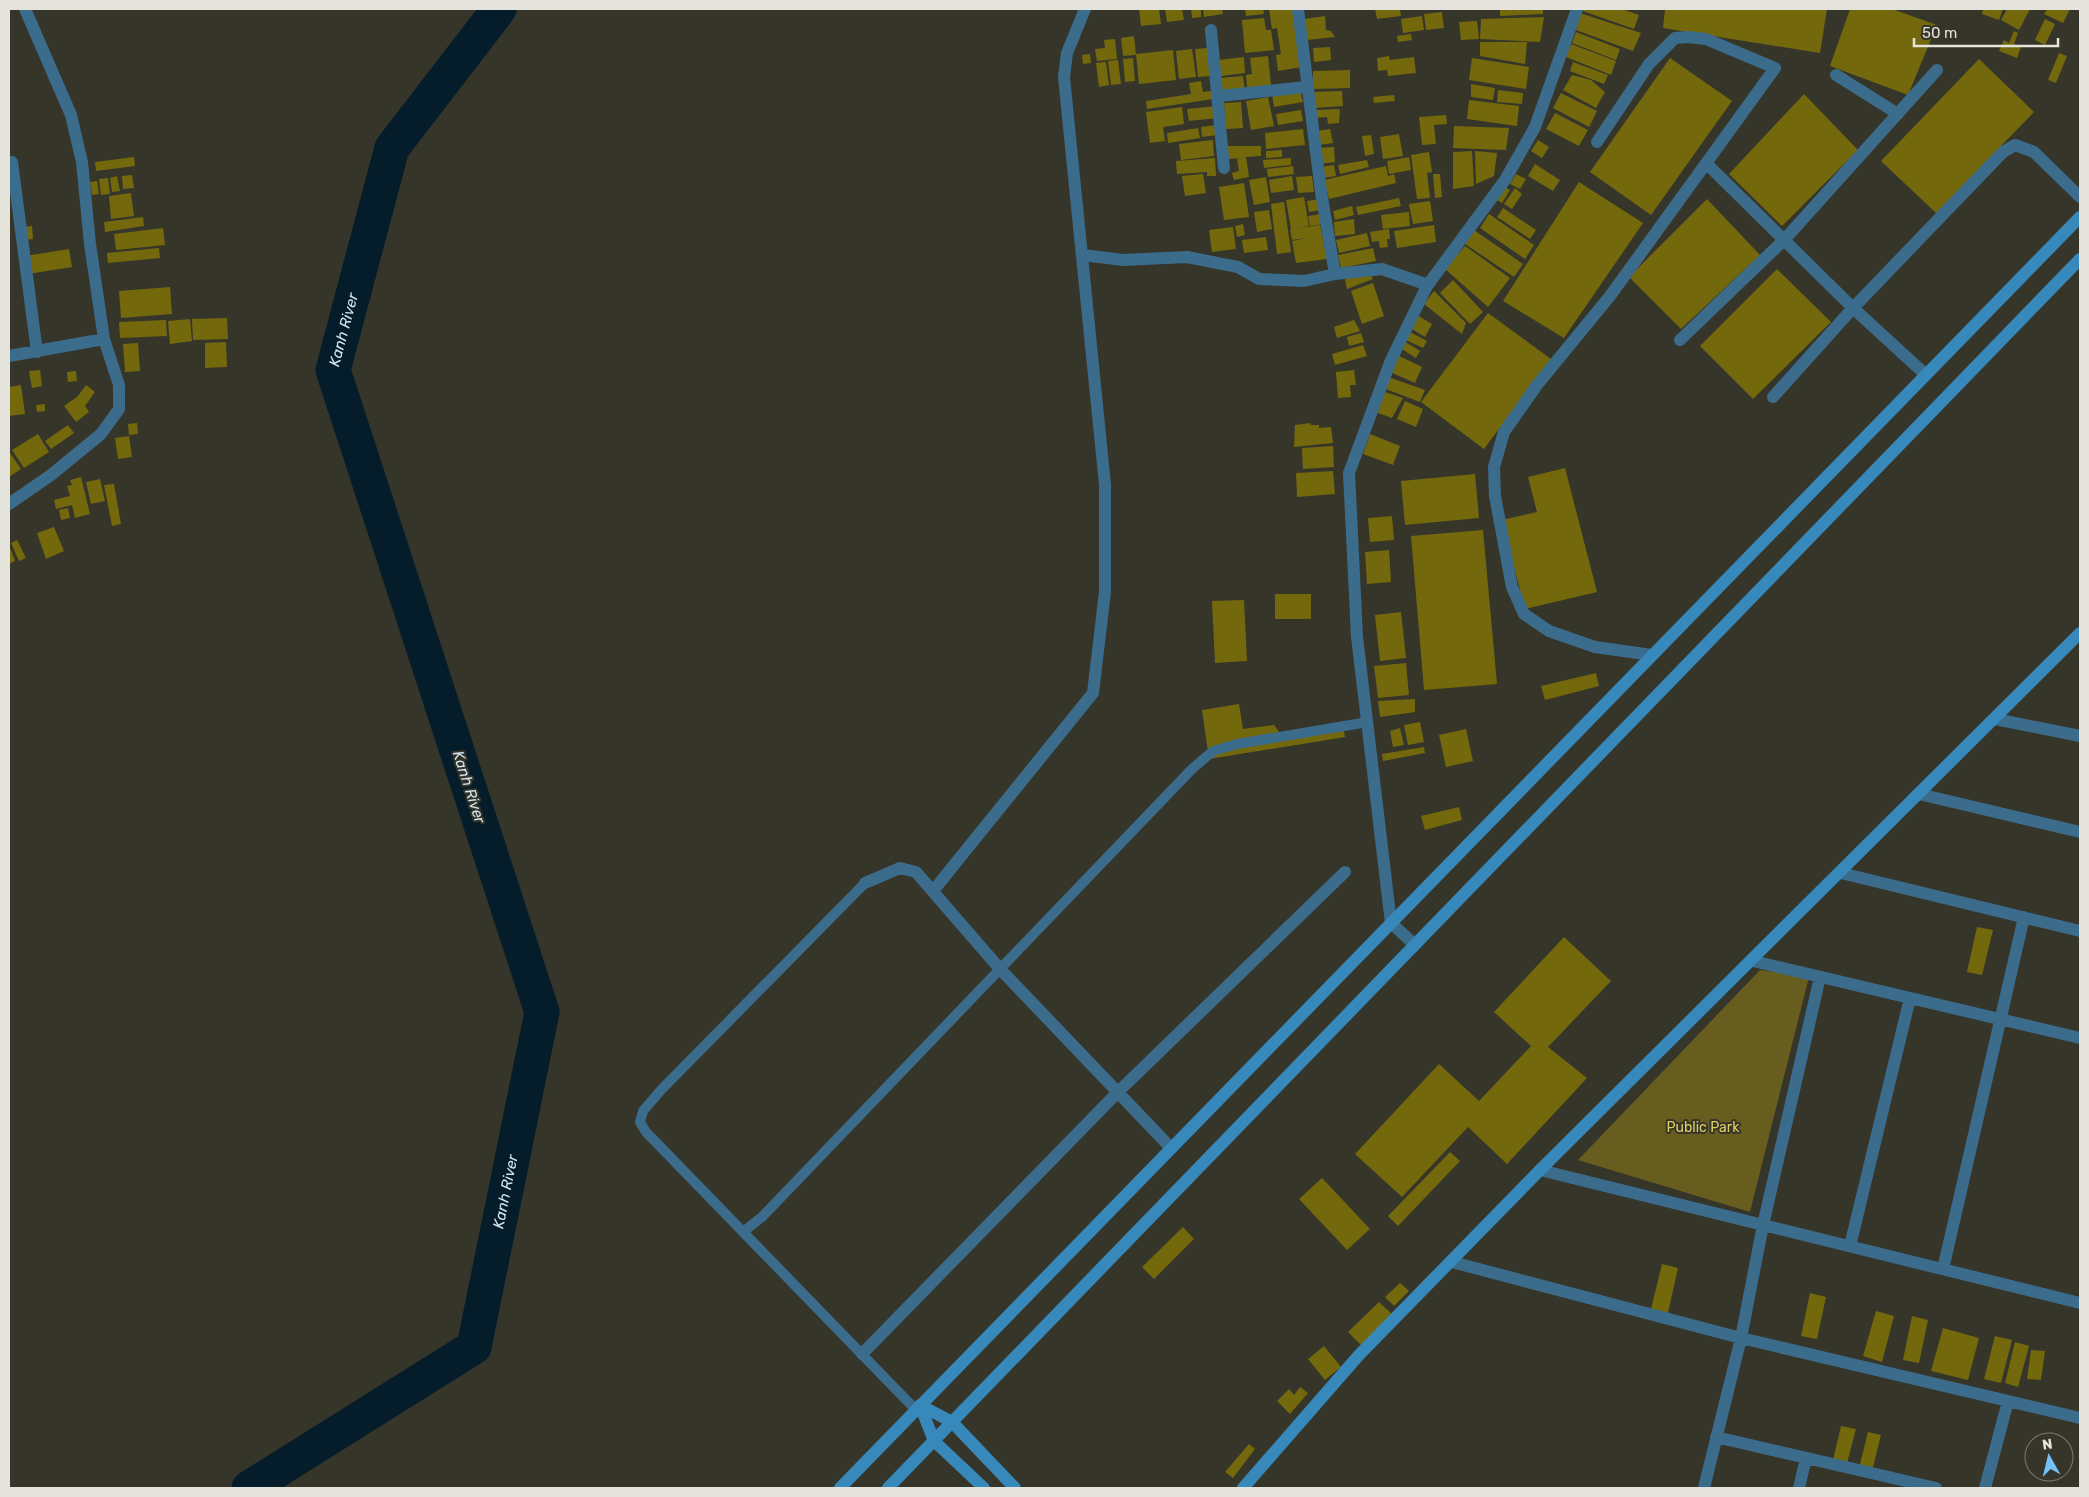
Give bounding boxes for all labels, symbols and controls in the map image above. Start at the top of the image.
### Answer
scale bar [1914,15,2058,47]
text: 50 m [1922,24,1957,42]
water label: Kanh River [325,290,362,369]
water label: Kanh River [449,748,490,827]
park label: Public Park [1667,1119,1740,1136]
water label: Kanh River [489,1152,522,1230]
north arrow [2024,1432,2074,1482]
text: N [2041,1436,2053,1454]

